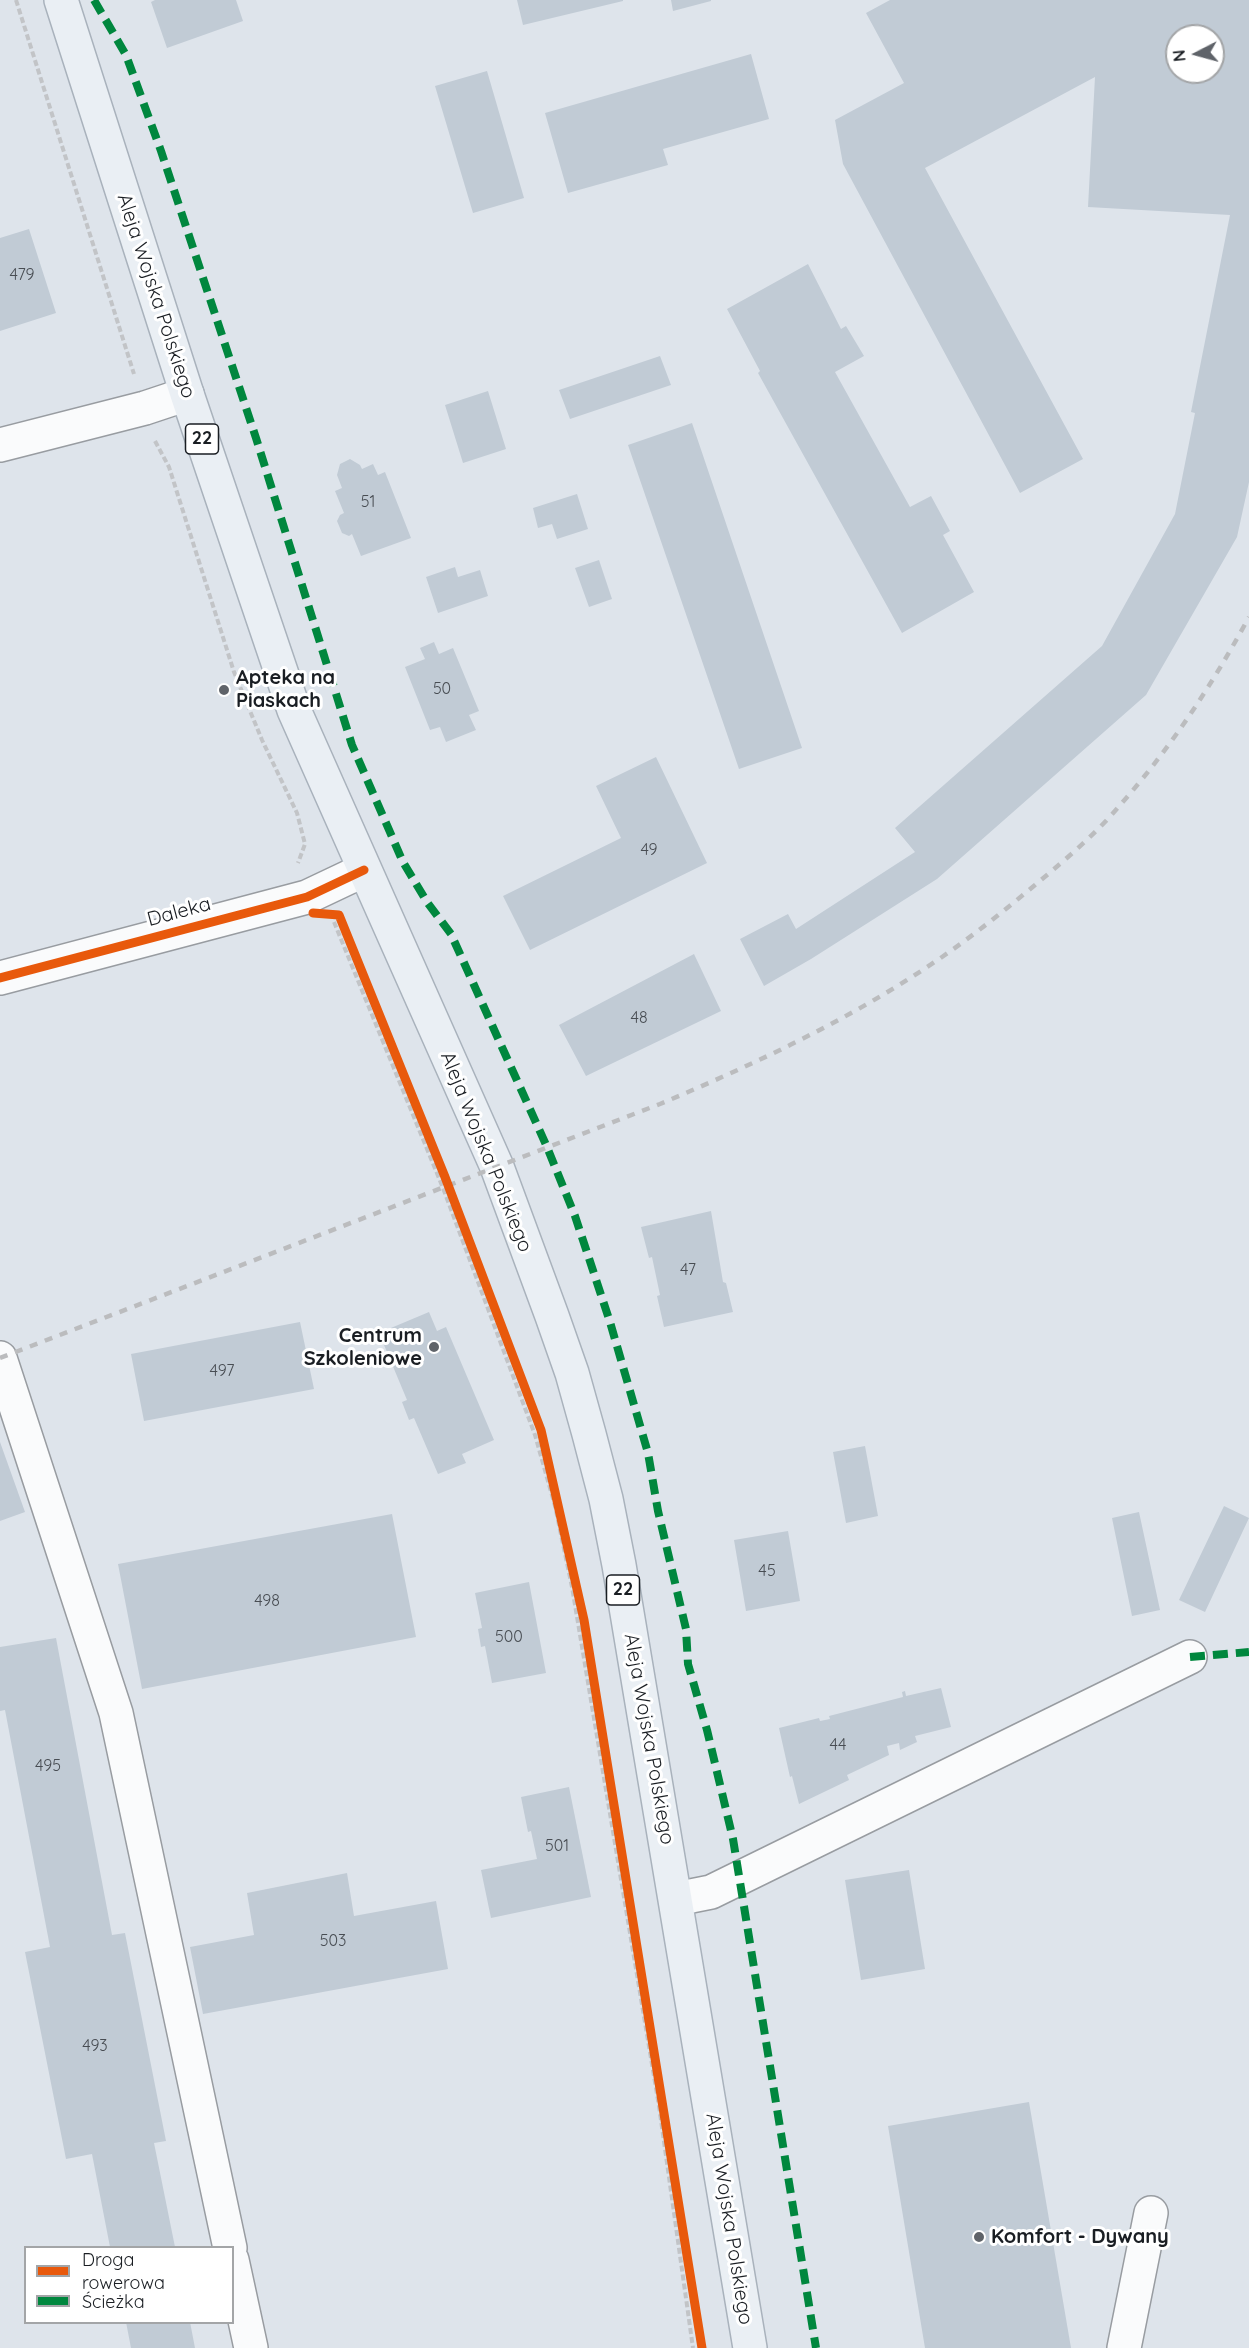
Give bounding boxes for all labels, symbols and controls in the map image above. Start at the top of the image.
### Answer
north arrow [1165,24,1225,84]
text: N [1169,49,1190,63]
street label: Aleja Wojska Polskiego [112,191,200,401]
house number: 479 [9,265,35,285]
road number: 22 [186,424,218,454]
house number: 51 [361,492,375,512]
place label: Apteka na Piaskach [236,666,335,713]
house number: 50 [433,679,451,699]
marker: Apteka na Piaskach [217,683,231,697]
house number: 49 [640,840,658,860]
street label: Daleka [145,892,213,932]
house number: 48 [630,1008,648,1028]
street label: Aleja Wojska Polskiego [435,1048,537,1256]
house number: 47 [680,1260,696,1280]
place label: Centrum Szkoleniowe [304,1324,422,1371]
marker: Centrum Szkoleniowe [427,1340,441,1354]
house number: 497 [210,1361,234,1381]
house number: 45 [758,1561,776,1581]
road number: 22 [606,1575,640,1605]
house number: 498 [254,1591,280,1611]
house number: 500 [495,1627,523,1647]
street label: Aleja Wojska Polskiego [619,1632,679,1846]
house number: 44 [830,1735,846,1755]
house number: 495 [35,1756,61,1776]
house number: 501 [545,1836,569,1856]
house number: 503 [320,1931,346,1951]
house number: 493 [82,2036,108,2056]
street label: Aleja Wojska Polskiego [700,2112,758,2326]
place label: Komfort - Dywany [991,2225,1169,2249]
marker: Komfort - Dywany [972,2230,986,2244]
legend [24,2246,234,2324]
text: Droga rowerowa [82,2248,165,2294]
text: Ścieżka [82,2290,145,2313]

